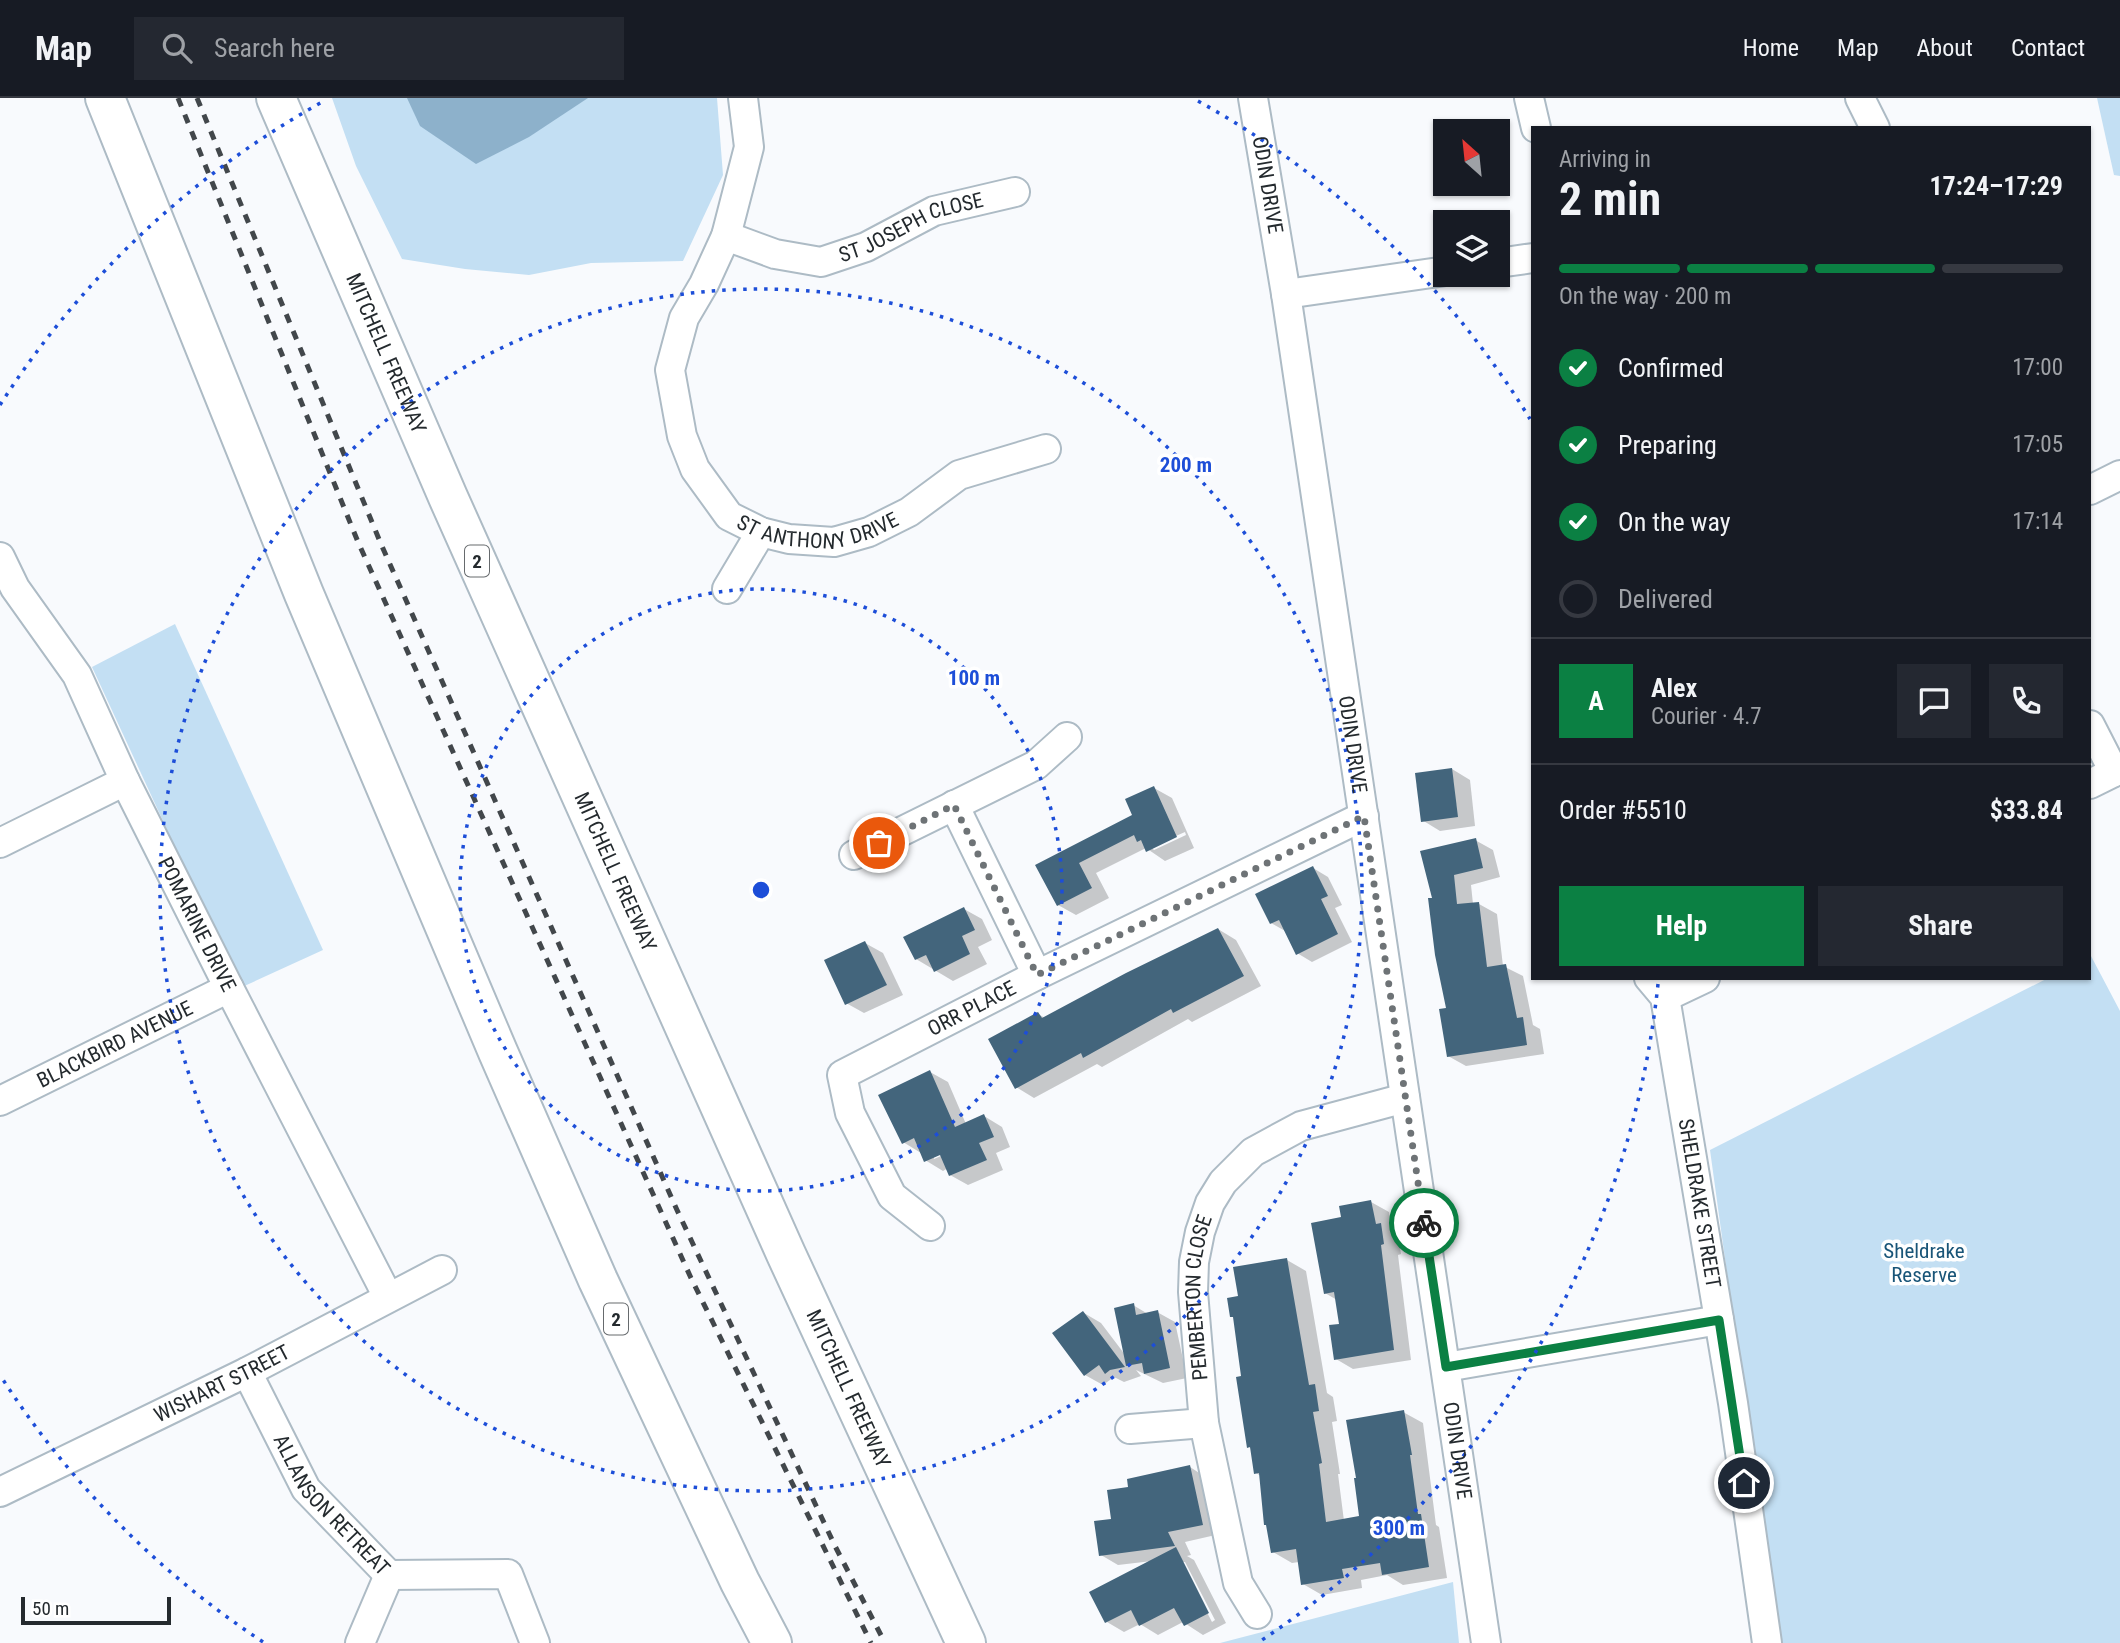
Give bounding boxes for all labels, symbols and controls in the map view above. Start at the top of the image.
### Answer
search box [134,17,624,80]
text: Map [35,29,92,68]
icon: search [158,29,196,67]
text: Search here [214,33,335,63]
text: Home [1743,34,1799,62]
text: Map [1837,34,1879,62]
text: About [1917,34,1973,62]
text: Contact [2011,34,2085,62]
north arrow [1433,119,1510,196]
map controls [1433,119,1510,287]
street label: ODIN DRIVE [1248,134,1288,235]
text: Arriving in [1559,146,1651,173]
text: 17:24–17:29 [1929,171,2063,201]
text: 2 min [1559,172,1661,226]
street label: ST JOSEPH CLOSE [836,188,986,267]
button: layers [1433,210,1510,287]
street label: MITCHELL FREEWAY [341,270,431,437]
text: On the way · 200 m [1559,283,1731,310]
icon: check [1559,349,1597,387]
text: Confirmed [1618,353,1724,383]
text: 17:00 [2012,354,2063,381]
icon: check [1559,426,1597,464]
text: Preparing [1618,430,1717,460]
text: 17:05 [2012,431,2063,458]
text: 200 m [1160,453,1212,477]
icon: check [1559,503,1597,541]
street label: ST ANTHONY DRIVE [733,507,902,554]
text: On the way [1618,507,1731,537]
text: 17:14 [2012,508,2063,535]
road number: 2 [465,545,489,576]
text: Delivered [1618,584,1713,614]
button: chat [1897,664,1971,738]
button: phone [1989,664,2063,738]
text: 100 m [948,666,1000,690]
text: Alex [1651,673,1697,703]
text: A [1588,686,1604,716]
street label: ODIN DRIVE [1334,694,1372,795]
text: Courier · 4.7 [1651,703,1762,730]
street label: MITCHELL FREEWAY [569,789,661,955]
text: Order #5510 [1559,795,1687,825]
text: $33.84 [1990,795,2063,825]
pin [849,813,909,873]
icon: bag [860,824,898,862]
street label: POMARINE DRIVE [153,853,241,996]
centre of rings [749,878,773,902]
button: Help [1559,886,1804,966]
button: Share [1818,886,2063,966]
street label: ORR PLACE [924,976,1020,1041]
street label: BLACKBIRD AVENUE [33,996,197,1093]
street label: SHELDRAKE STREET [1674,1117,1726,1290]
courier [1389,1188,1459,1258]
icon: bike [1405,1204,1443,1242]
street label: PEMBERTON CLOSE [1181,1212,1217,1381]
park label: Sheldrake Reserve [1883,1239,1965,1287]
road number: 2 [604,1303,628,1334]
street label: MITCHELL FREEWAY [801,1306,895,1472]
street label: WISHART STREET [150,1340,294,1427]
street label: ODIN DRIVE [1438,1400,1477,1501]
street label: ALLANSON RETREAT [269,1430,395,1580]
pin [1714,1453,1774,1513]
icon: home [1725,1464,1763,1502]
text: 300 m [1373,1516,1425,1540]
scale bar [21,1594,172,1626]
text: 50 m [32,1597,69,1620]

